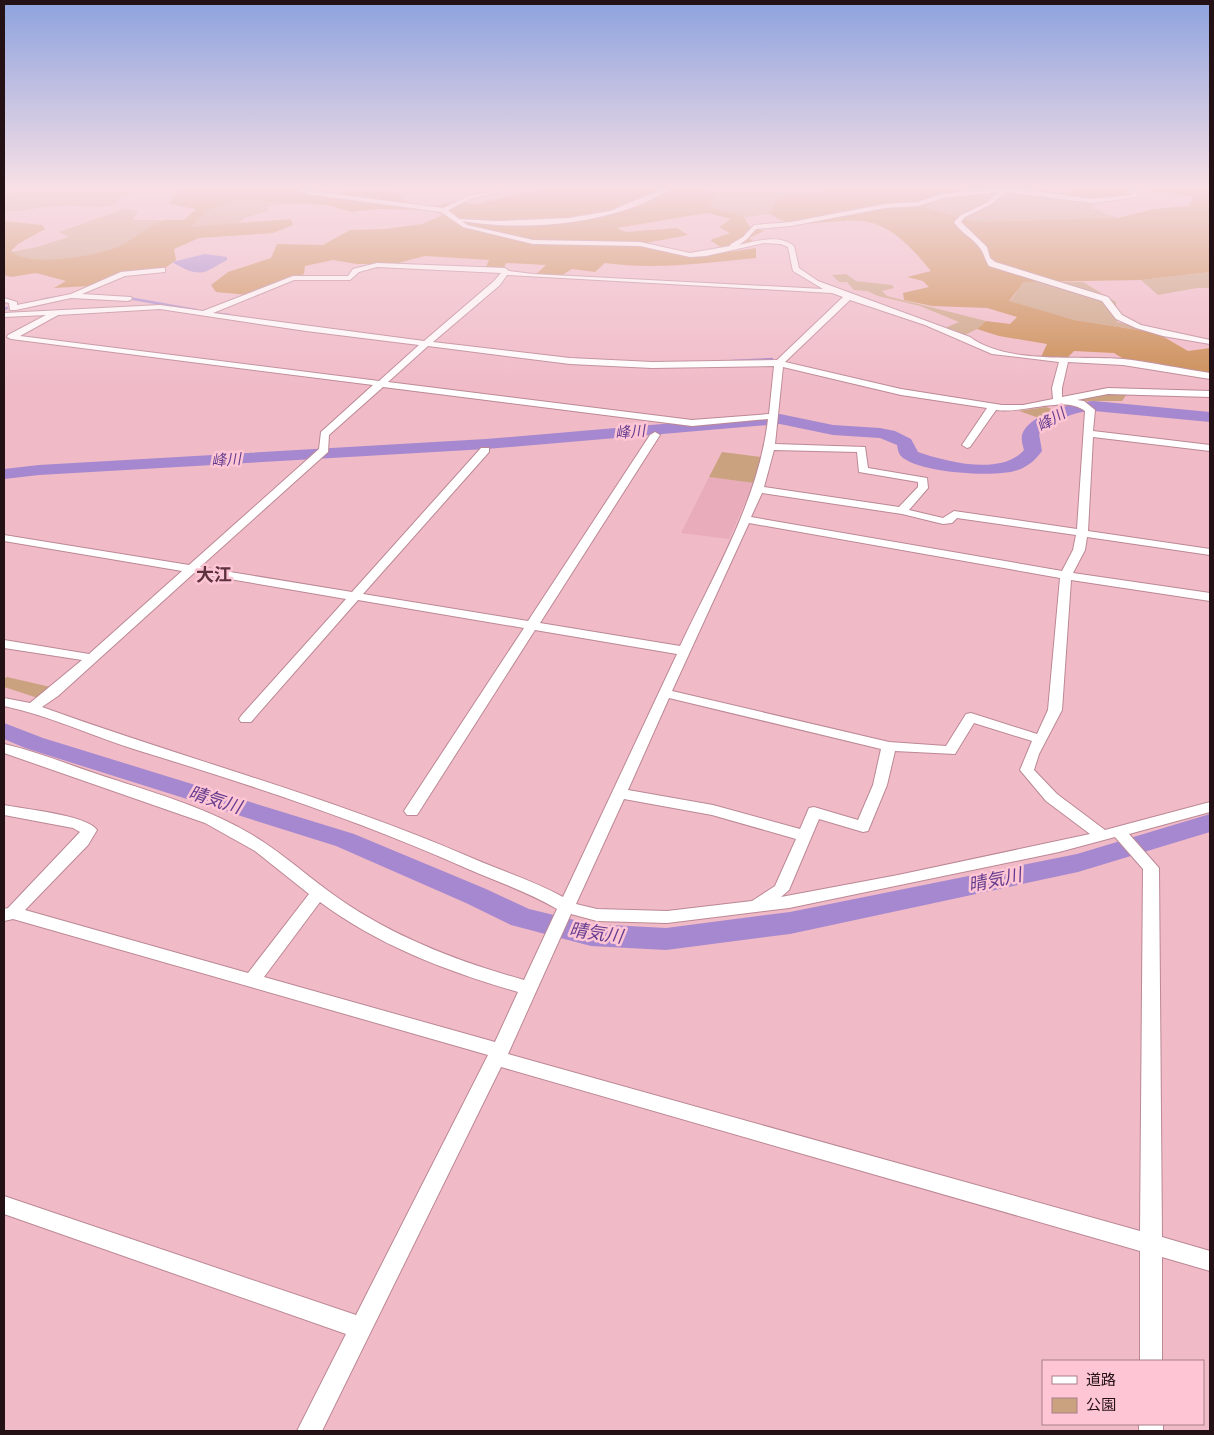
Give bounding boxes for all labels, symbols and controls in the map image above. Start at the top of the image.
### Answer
water label: 峰川 [1034,404,1070,435]
water label: 峰川 [614,422,648,442]
water label: 峰川 [210,450,244,470]
district label: 大江 [196,564,232,586]
water label: 晴気川 [186,782,246,819]
water label: 晴気川 [966,863,1026,896]
water label: 晴気川 [568,918,626,948]
legend [1042,1360,1204,1425]
text: 道路 [1086,1371,1116,1389]
text: 公園 [1086,1396,1116,1414]

